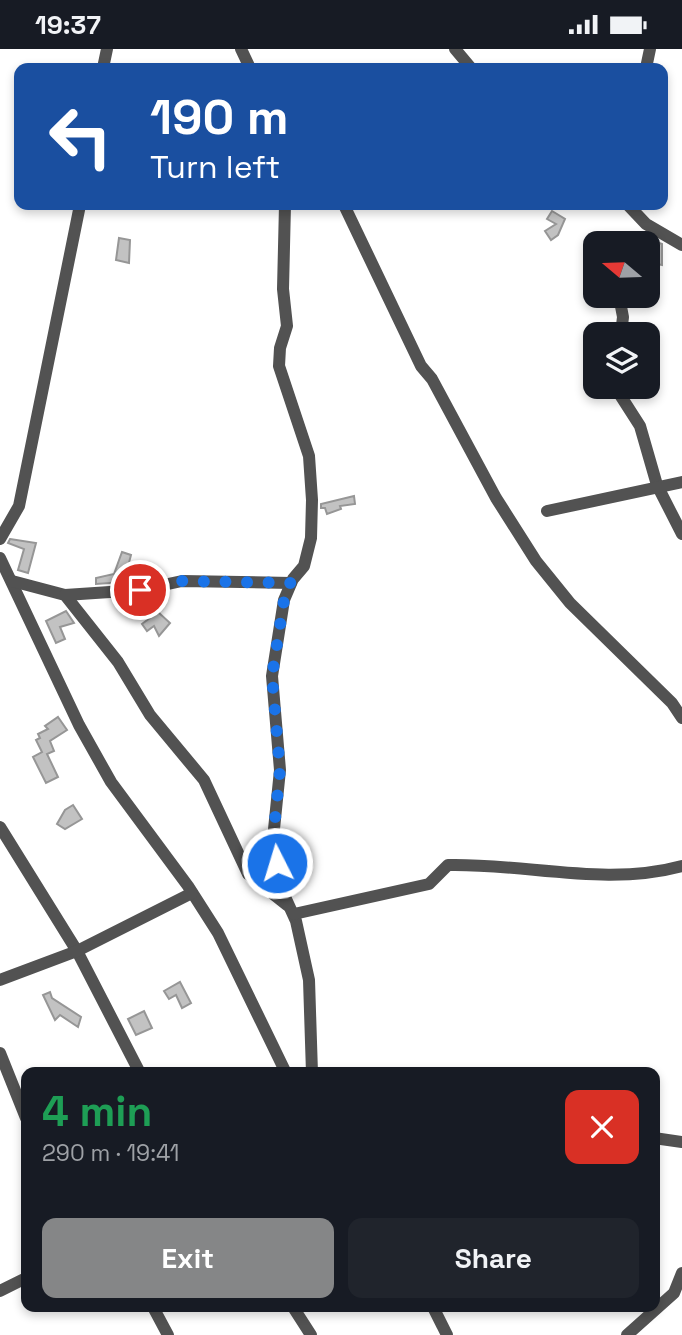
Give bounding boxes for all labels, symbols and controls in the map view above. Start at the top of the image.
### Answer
text: 19:37 [35,8,101,42]
text: 190 m [150,86,288,148]
icon: left [35,91,126,182]
text: Turn left [150,147,280,187]
north arrow [583,231,660,308]
map controls [583,231,660,399]
button: layers [583,322,660,399]
pin [110,560,170,620]
icon: arrive [121,571,159,609]
position arrow [240,826,314,900]
text: 4 min [42,1085,152,1138]
button: close [565,1090,639,1164]
text: 290 m · 19:41 [42,1138,179,1168]
button: Exit [42,1218,334,1298]
button: Share [348,1218,639,1298]

